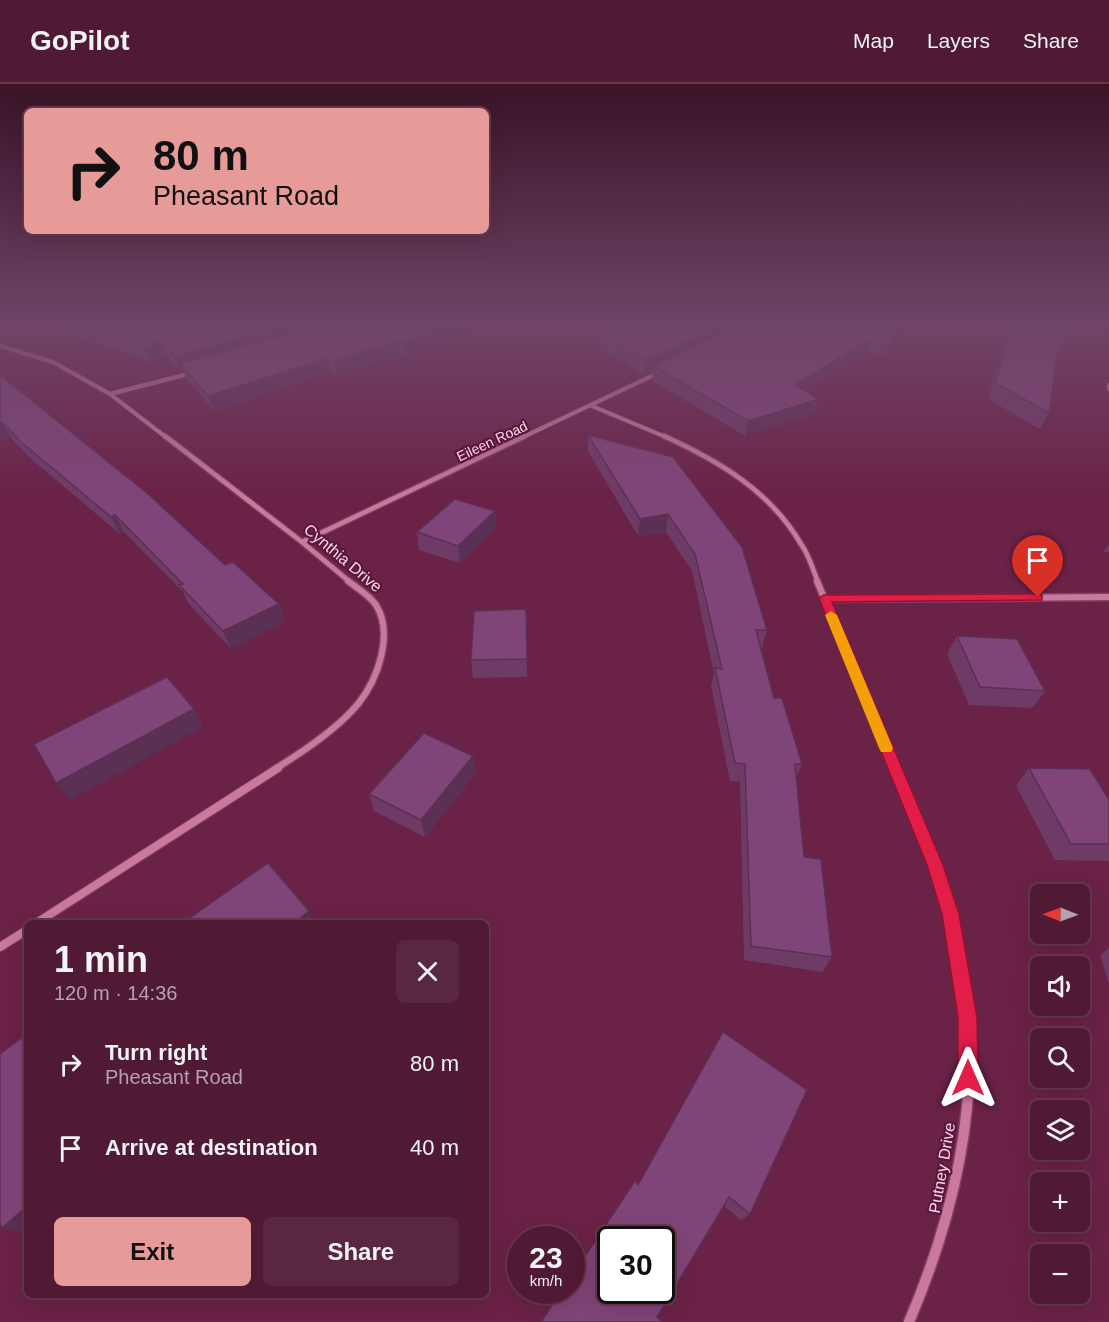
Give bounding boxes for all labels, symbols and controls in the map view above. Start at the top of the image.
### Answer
text: GoPilot [30,25,130,56]
text: Map [853,29,894,52]
text: Layers [927,29,990,52]
text: Share [1023,29,1079,52]
icon: right [54,132,132,210]
text: 80 m [153,132,249,179]
text: Pheasant Road [153,181,339,211]
street label: Eileen Road [454,418,530,464]
street label: Cynthia Drive [301,521,385,595]
pin [1012,535,1063,597]
icon: arrive [1021,544,1054,577]
north arrow [1030,884,1090,944]
map controls [1030,884,1090,1304]
text: 1 min [54,939,148,980]
button: close [396,940,459,1003]
button: sound [1030,956,1090,1016]
text: 120 m · 14:36 [54,982,177,1004]
button: search [1030,1028,1090,1088]
text: Turn right [105,1040,207,1065]
position arrow [936,1046,1000,1110]
icon: right [54,1048,87,1081]
text: 80 m [410,1051,459,1076]
text: Pheasant Road [105,1066,243,1088]
button: layers [1030,1100,1090,1160]
street label: Putney Drive [926,1121,958,1215]
icon: arrive [54,1132,87,1165]
text: Arrive at destination [105,1135,318,1160]
text: 40 m [410,1135,459,1160]
button: + [1030,1172,1090,1232]
button: Exit [54,1217,251,1286]
button: Share [263,1217,459,1286]
speed limit sign: 30 [597,1226,675,1304]
text: 23 [529,1241,563,1274]
button: − [1030,1244,1090,1304]
text: km/h [530,1272,562,1289]

